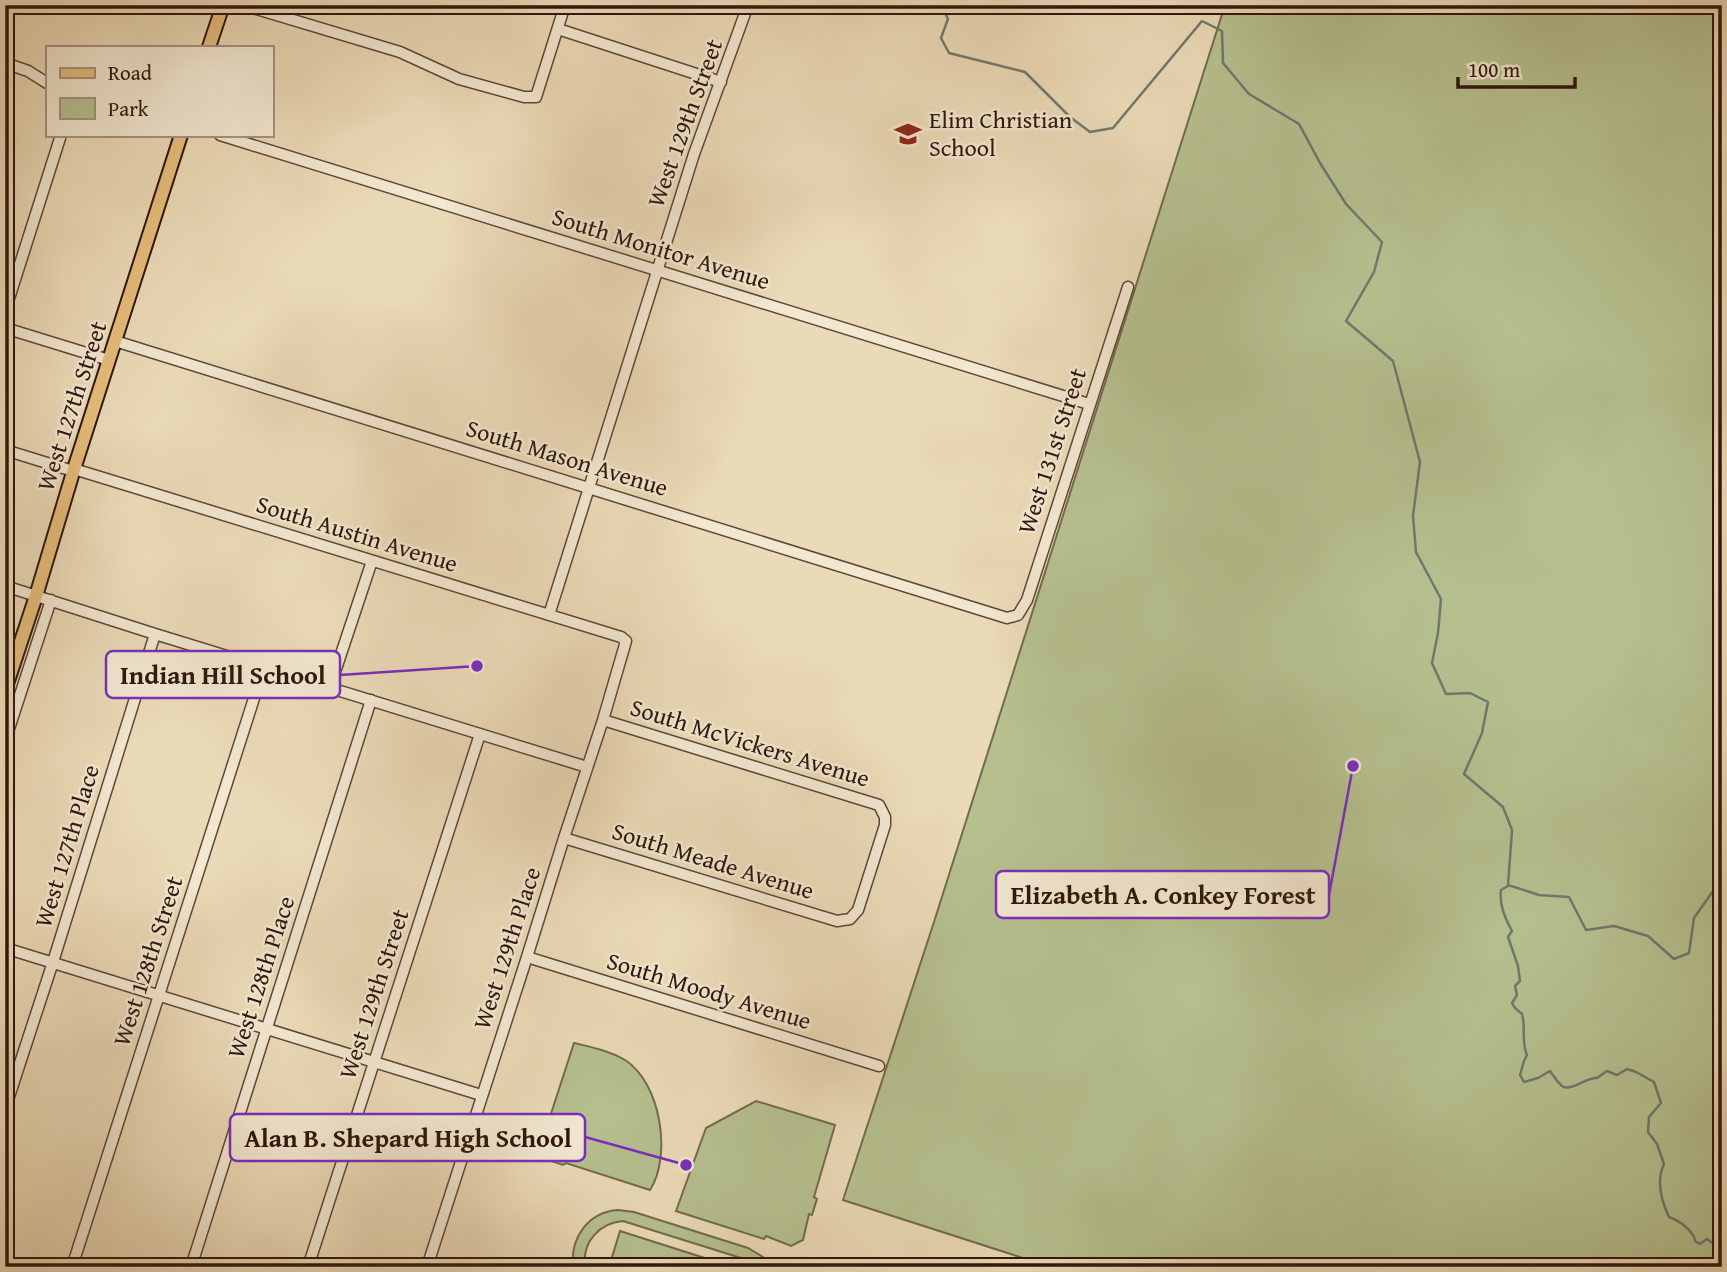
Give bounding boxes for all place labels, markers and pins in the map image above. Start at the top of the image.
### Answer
place label: Elim Christian School [929,102,1073,165]
school or university icon: Elim Christian School [893,119,923,149]
callout: Indian Hill School [106,651,340,698]
callout: Elizabeth A. Conkey Forest [996,871,1329,918]
callout: Alan B. Shepard High School [230,1114,585,1161]

